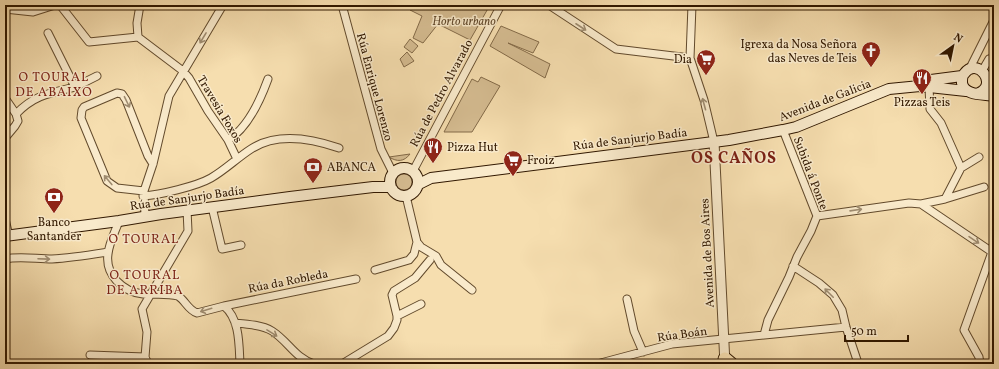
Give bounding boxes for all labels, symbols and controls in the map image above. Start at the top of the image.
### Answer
park label: Horto urbano [432,14,496,30]
one-way arrow [575,23,587,31]
north arrow [933,26,973,66]
text: N [950,30,965,47]
street label: Rúa Enrique Lorenzo [352,31,396,143]
one-way arrow [198,32,206,44]
street label: Rúa de Pedro Alvarado [407,37,477,150]
place label: Igrexa da Nosa Señora das Neves de Teis [740,37,857,67]
church icon: Igrexa da Nosa Señora das Neves de Teis [860,40,882,68]
supermarket icon: Dia [695,48,717,76]
place label: Dia [674,52,692,68]
restaurant icon: Pizzas Teis [911,67,933,95]
district label: O TOURAL DE ABAIXO [15,69,93,102]
street label: Travesia Foxos [193,73,246,146]
street label: Avenida de Galicia [777,76,874,126]
place label: Pizzas Teis [894,95,950,111]
one-way arrow [124,96,131,108]
one-way arrow [700,97,708,110]
street label: Rúa de Sanjurjo Badía [572,125,688,155]
street label: Subida á Ponte [789,134,831,213]
restaurant icon: Pizza Hut [422,136,444,164]
place label: Pizza Hut [447,140,498,156]
district label: OS CAÑOS [691,147,777,170]
supermarket icon: Froiz [502,149,524,177]
place label: Froiz [527,153,554,169]
bank icon: ABANCA [302,156,324,184]
place label: ABANCA [327,160,377,176]
one-way arrow [104,175,113,185]
street label: Rúa de Sanjurjo Badía [129,183,245,215]
bank icon: Banco Santander [43,186,65,214]
street label: Avenida de Bos Aires [697,198,719,308]
one-way arrow [849,207,862,214]
place label: Banco Santander [27,215,81,245]
district label: O TOURAL [109,231,179,249]
one-way arrow [969,236,980,244]
one-way arrow [37,255,50,262]
street label: Rúa da Robleda [247,266,330,298]
district label: O TOURAL DE ARRIBA [106,267,184,300]
one-way arrow [824,288,834,298]
one-way arrow [200,307,213,314]
scale bar [845,317,908,343]
street label: Rúa Boán [656,324,708,346]
text: 50 m [851,324,877,340]
one-way arrow [267,328,278,337]

